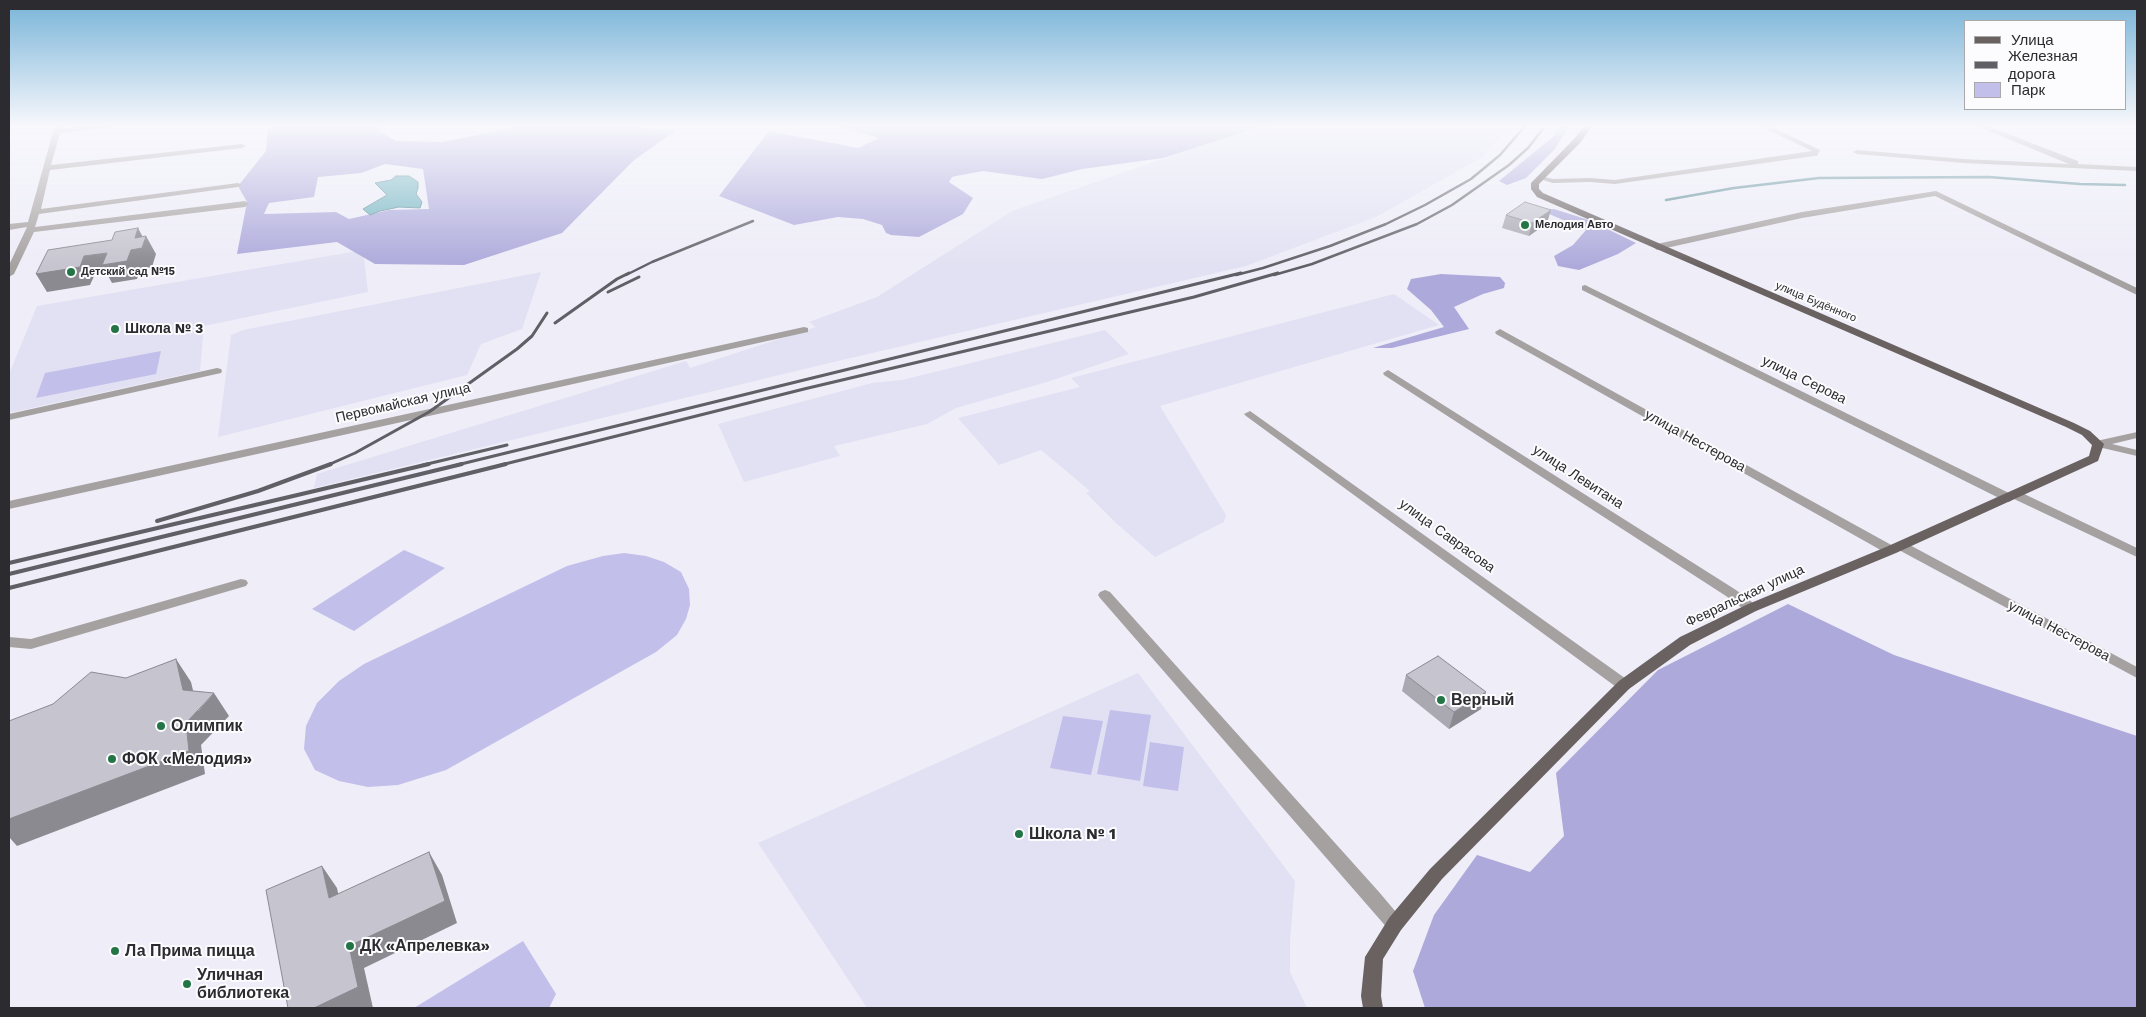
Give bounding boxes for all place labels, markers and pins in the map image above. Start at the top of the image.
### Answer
place label: Мелодия Авто [1535,218,1614,232]
marker: Мелодия Авто [1519,219,1531,231]
place label: Детский сад №15 [81,265,175,279]
marker: Детский сад №15 [65,266,77,278]
place label: Школа № 3 [125,321,203,337]
marker: Школа № 3 [109,323,121,335]
place label: Верный [1451,690,1514,710]
marker: Верный [1435,694,1447,706]
place label: Олимпик [171,716,243,736]
marker: Олимпик [155,720,167,732]
place label: ФОК «Мелодия» [122,749,252,769]
marker: ФОК «Мелодия» [106,753,118,765]
place label: Школа № 1 [1029,824,1116,844]
marker: Школа № 1 [1013,828,1025,840]
place label: ДК «Апрелевка» [360,936,490,956]
marker: ДК «Апрелевка» [344,940,356,952]
place label: Ла Прима пицца [125,941,255,961]
marker: Ла Прима пицца [109,945,121,957]
place label: Уличная библиотека [197,965,289,1003]
marker: Уличная библиотека [181,978,193,990]

